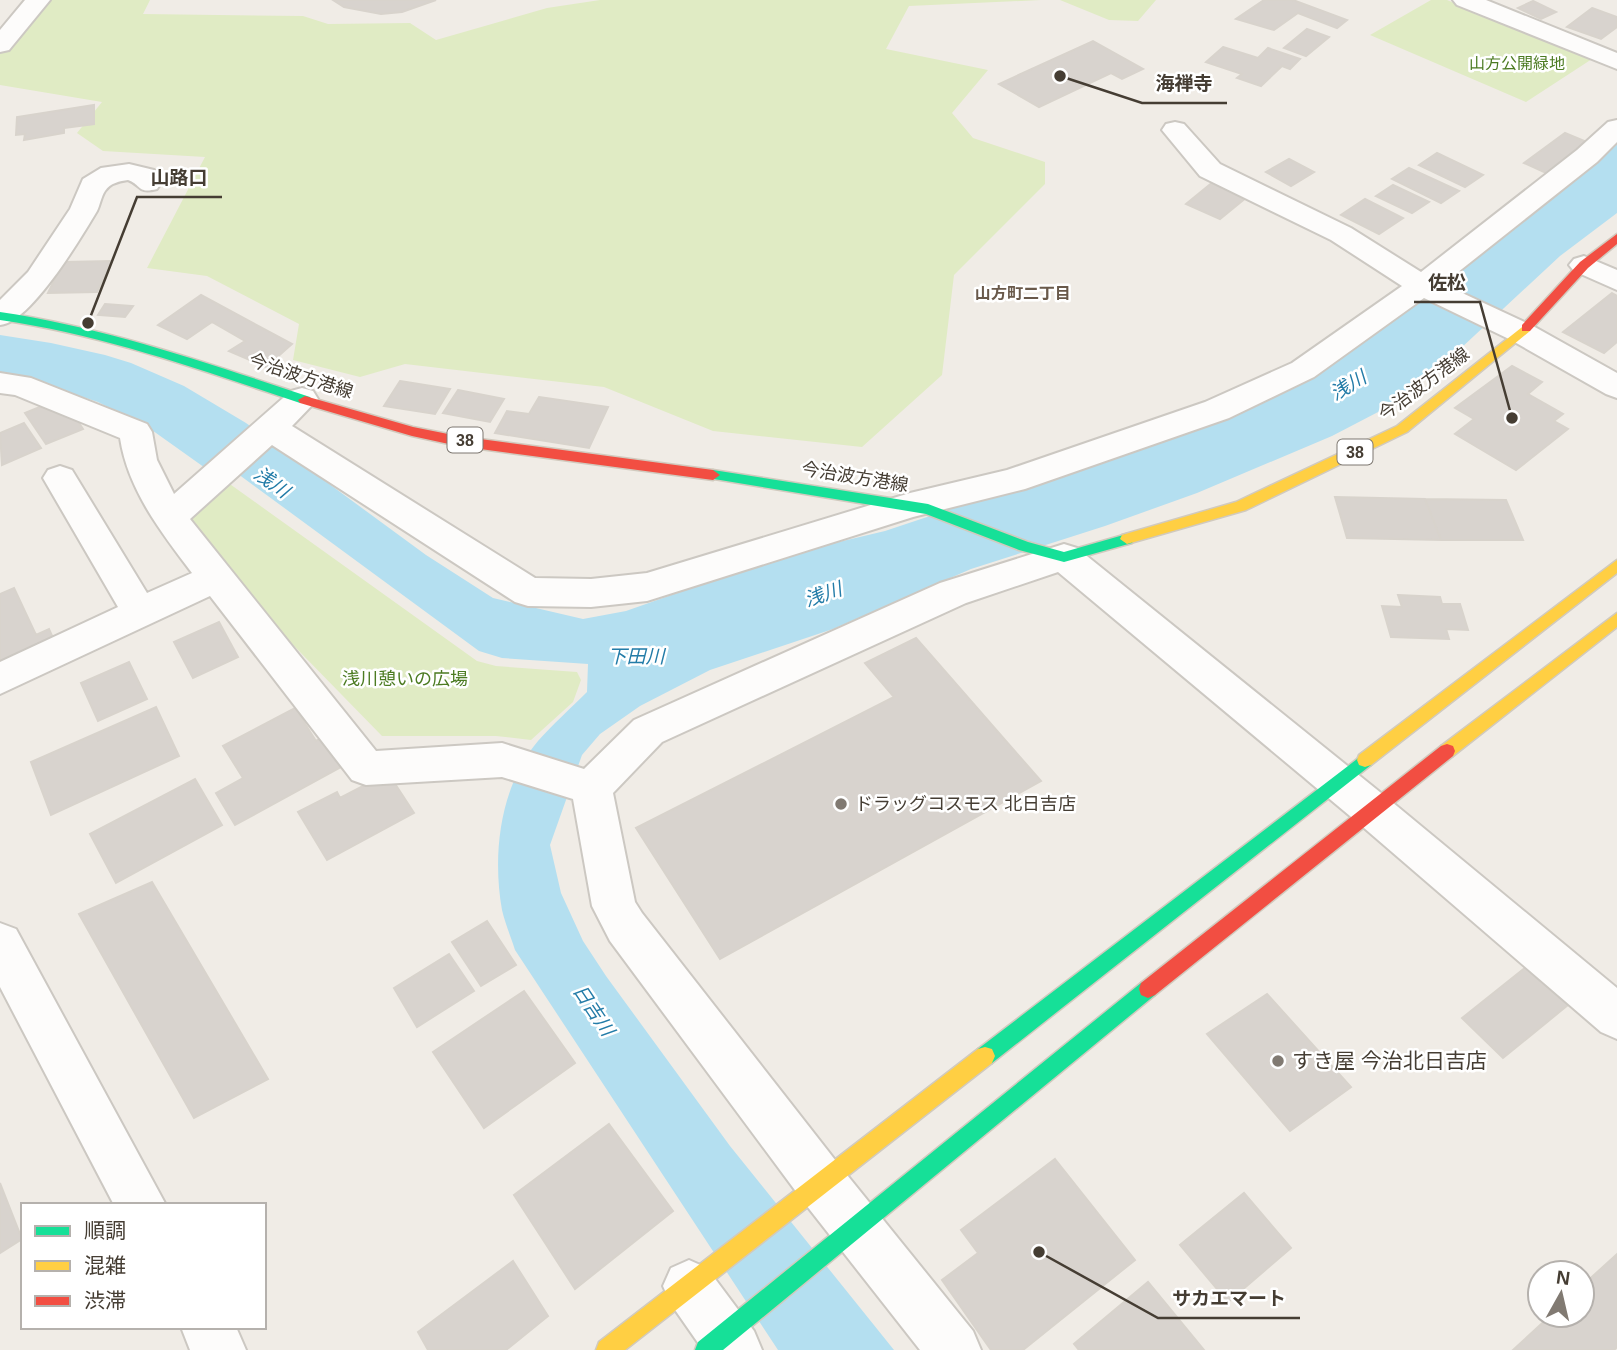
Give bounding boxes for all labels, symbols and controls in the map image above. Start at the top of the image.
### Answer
park label: 山方公開緑地 [1469,55,1565,72]
callout: 海禅寺 [1142,63,1227,103]
text: 海禅寺 [1155,73,1213,94]
callout: 山路口 [137,157,222,197]
text: 山路口 [150,167,208,188]
callout: 佐松 [1414,262,1480,302]
text: 佐松 [1428,272,1466,293]
district label: 山方町二丁目 [975,285,1071,302]
street label: 今治波方港線 [1375,344,1473,424]
street label: 今治波方港線 [247,350,355,402]
water label: 浅川 [1327,366,1372,404]
road number: 38 [448,428,482,452]
road number: 38 [1338,440,1372,464]
street label: 今治波方港線 [800,459,910,495]
water label: 浅川 [250,463,295,503]
water label: 浅川 [802,578,846,611]
water label: 下田川 [607,646,666,667]
park label: 浅川憩いの広場 [342,669,468,689]
place label: ドラッグコスモス 北日吉店 [855,794,1076,814]
marker: ドラッグコスモス 北日吉店 [833,796,849,812]
water label: 日吉川 [569,981,619,1041]
place label: すき屋 今治北日吉店 [1292,1049,1487,1072]
marker: すき屋 今治北日吉店 [1270,1053,1286,1069]
legend [21,1203,266,1329]
text: 順調 [84,1219,126,1242]
text: 混雑 [84,1254,126,1277]
north arrow [1526,1259,1596,1329]
text: N [1555,1266,1572,1289]
callout: サカエマート [1158,1278,1300,1318]
text: サカエマート [1172,1288,1286,1309]
text: 渋滞 [84,1289,126,1312]

